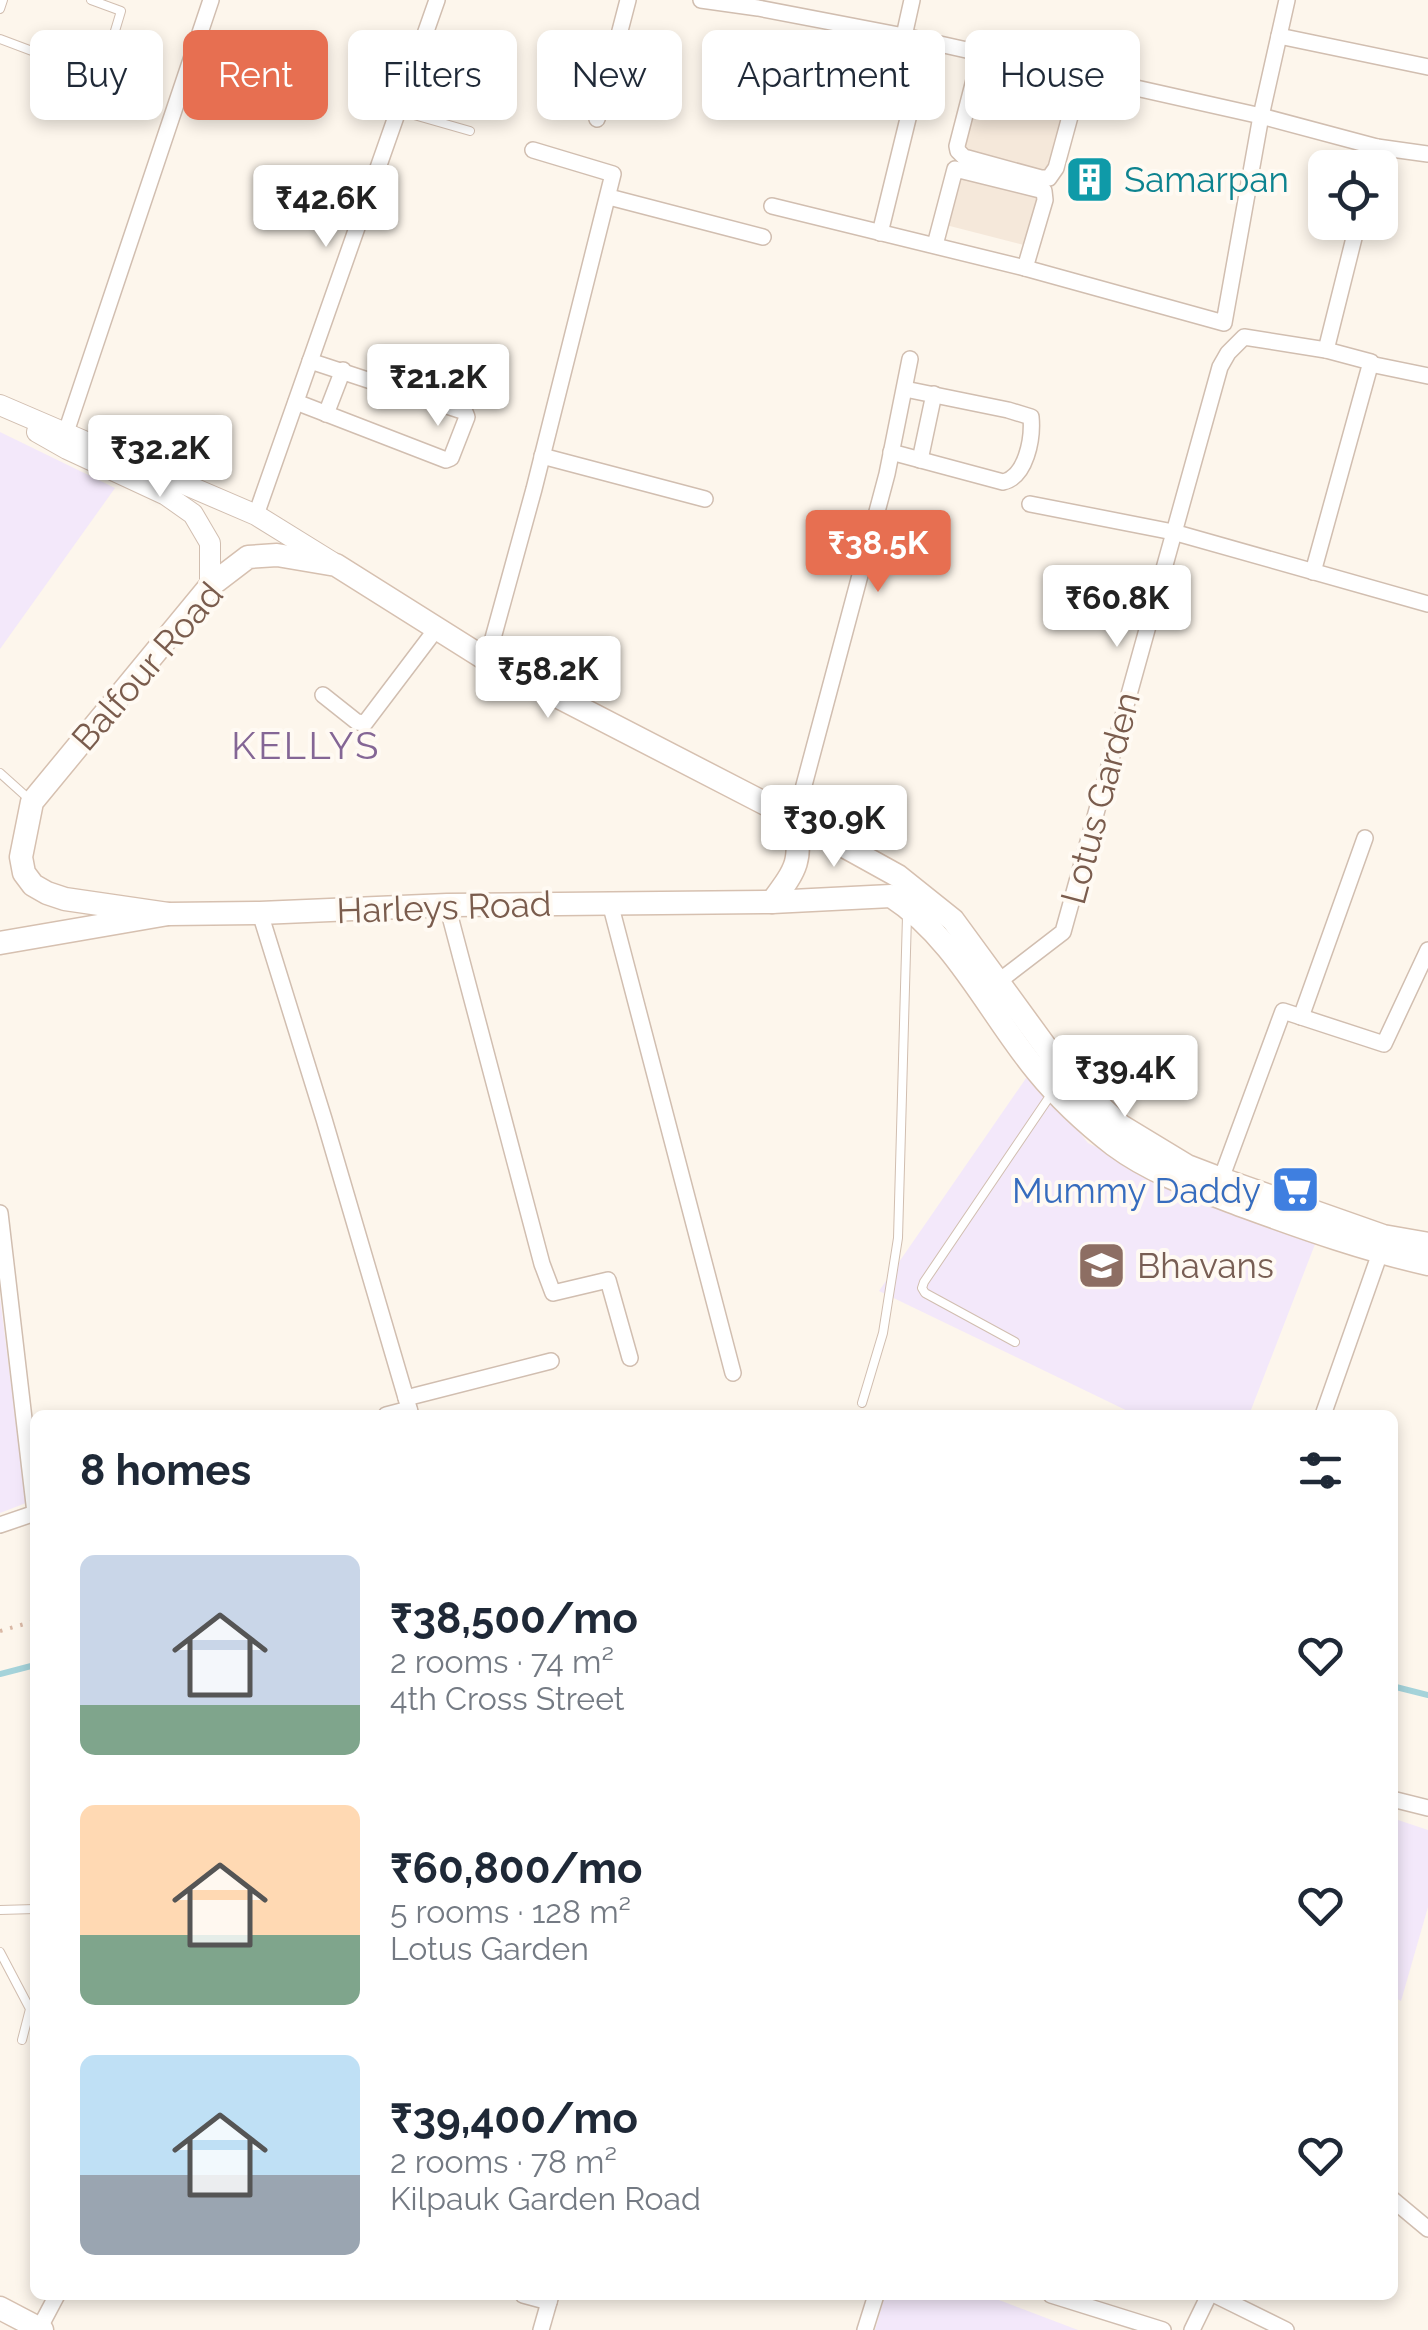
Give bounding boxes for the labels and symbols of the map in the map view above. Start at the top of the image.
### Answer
building icon: Samarpan [1063,153,1115,205]
place label: Samarpan [1124,159,1289,200]
pin: ₹42.6K [245,165,407,250]
pin: ₹21.2K [357,344,519,429]
pin: ₹32.2K [79,415,241,500]
pin: ₹38.5K [797,510,959,595]
pin: ₹60.8K [1036,565,1198,650]
street label: Balfour Road [63,574,231,758]
pin: ₹58.2K [467,636,629,721]
street label: Lotus Garden [1052,688,1148,908]
district label: KELLYS [231,723,381,768]
pin: ₹30.9K [753,785,915,870]
street label: Harleys Road [336,883,552,931]
pin: ₹39.4K [1044,1035,1206,1120]
supermarket icon: Mummy Daddy [1270,1164,1322,1216]
place label: Mummy Daddy [1012,1170,1261,1211]
school or university icon: Bhavans [1076,1239,1128,1291]
place label: Bhavans [1137,1245,1274,1286]

